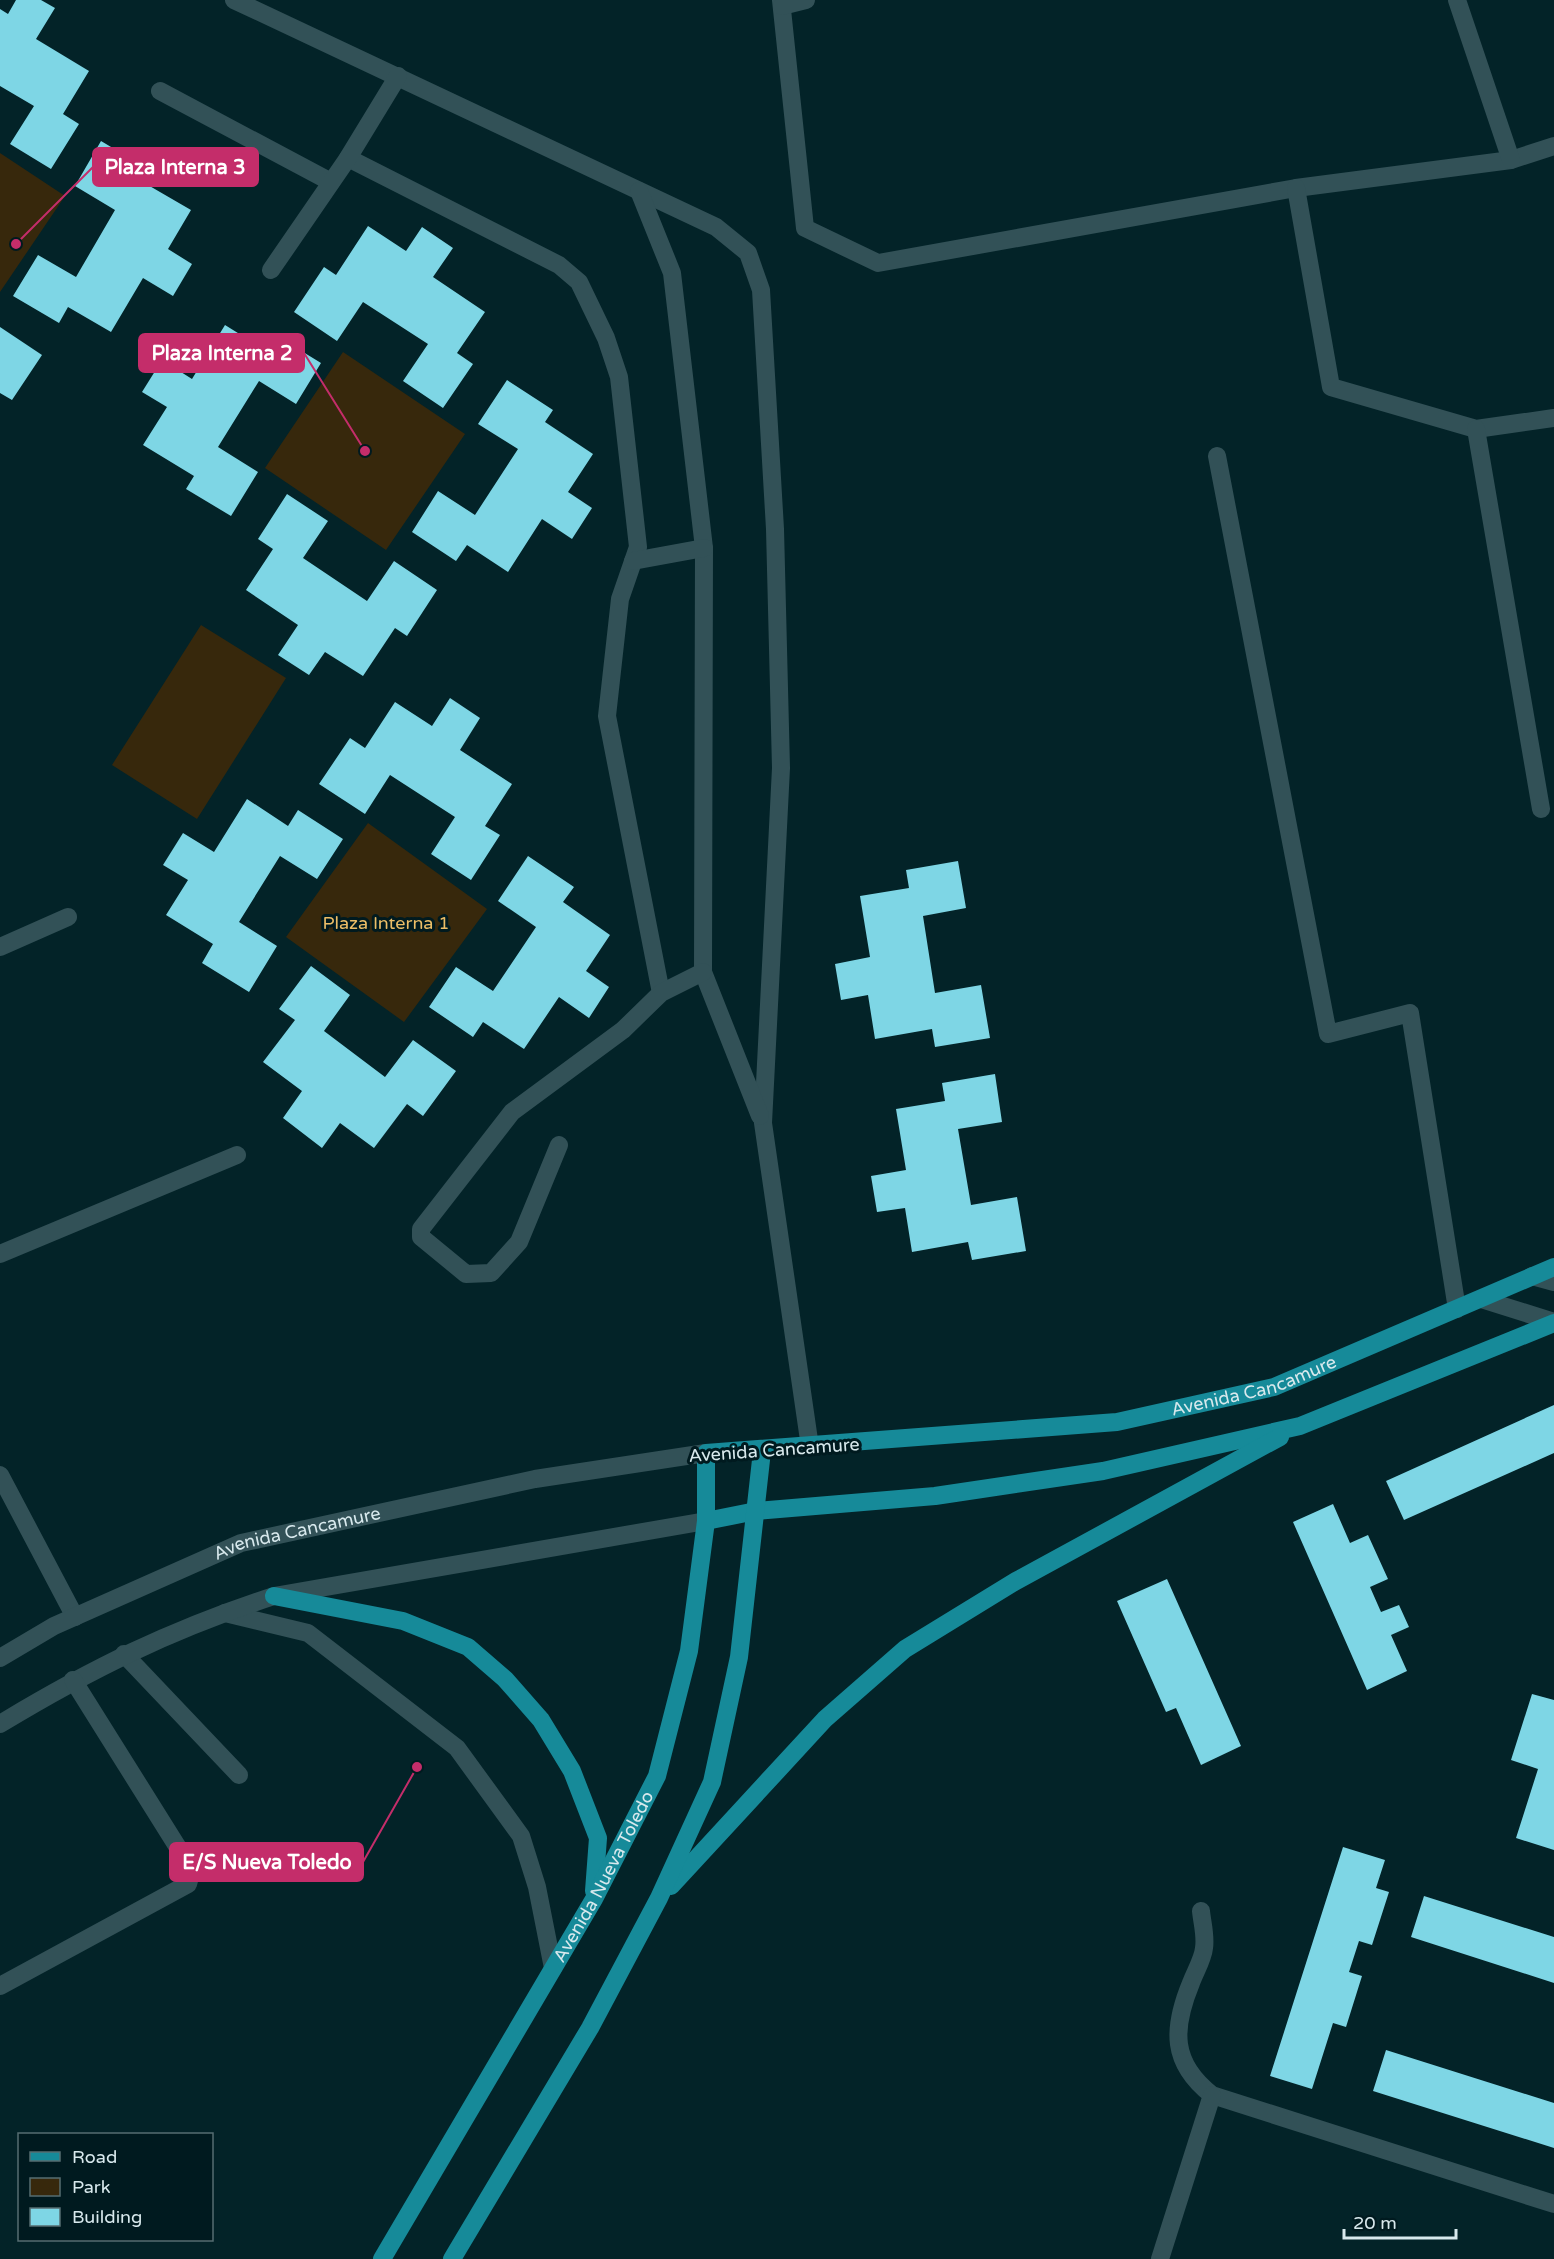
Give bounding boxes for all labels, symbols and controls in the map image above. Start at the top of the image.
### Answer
callout: Plaza Interna 3 [93,148,258,186]
text: Plaza Interna 3 [104,156,246,180]
callout: Plaza Interna 2 [139,334,304,372]
text: Plaza Interna 2 [151,342,293,366]
park label: Plaza Interna 1 [323,912,449,934]
street label: Avenida Cancamure [1169,1351,1340,1421]
street label: Avenida Cancamure [688,1433,860,1467]
street label: Avenida Cancamure [210,1502,383,1565]
street label: Avenida Nueva Toledo [548,1787,658,1966]
callout: E/S Nueva Toledo [170,1843,363,1881]
text: E/S Nueva Toledo [182,1851,352,1875]
legend [18,2133,213,2241]
text: Road [72,2146,117,2168]
text: Park [72,2176,111,2198]
scale bar [1344,2202,1456,2240]
text: Building [72,2206,142,2228]
text: 20 m [1353,2212,1397,2234]

